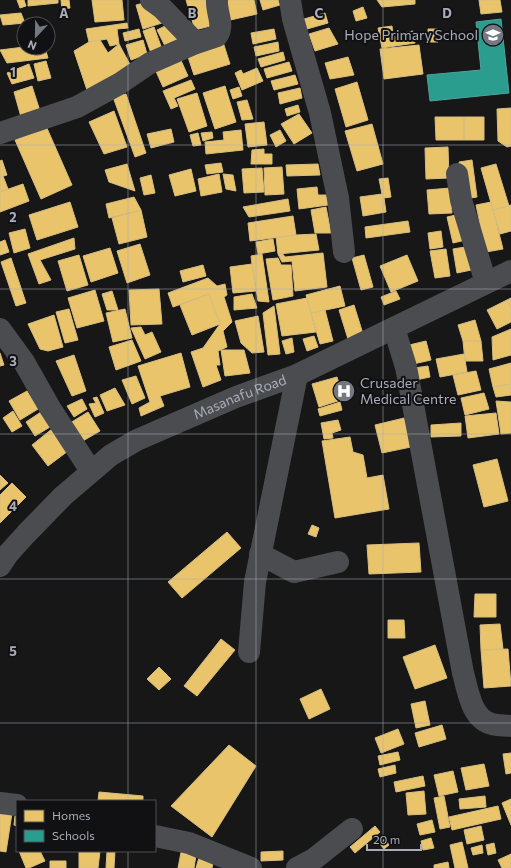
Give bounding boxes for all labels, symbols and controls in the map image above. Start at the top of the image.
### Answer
text: A [59,5,69,21]
text: B [188,5,197,21]
text: C [315,5,324,21]
text: D [442,5,452,21]
north arrow [16,16,56,56]
school or university icon: Hope Primary School [480,22,506,48]
place label: Hope Primary School [344,26,478,43]
text: N [26,38,38,53]
text: 1 [10,64,16,80]
text: 2 [9,209,17,225]
text: 3 [9,353,17,369]
street label: Masanafu Road [191,371,288,423]
place label: Crusader Medical Centre [360,374,456,407]
hospital icon: Crusader Medical Centre [331,378,357,404]
text: 4 [9,498,17,514]
text: 5 [9,643,17,659]
legend [16,800,156,852]
text: Homes [52,808,90,822]
scale bar [367,826,421,852]
text: Schools [52,828,95,842]
text: 20 m [373,832,400,846]

